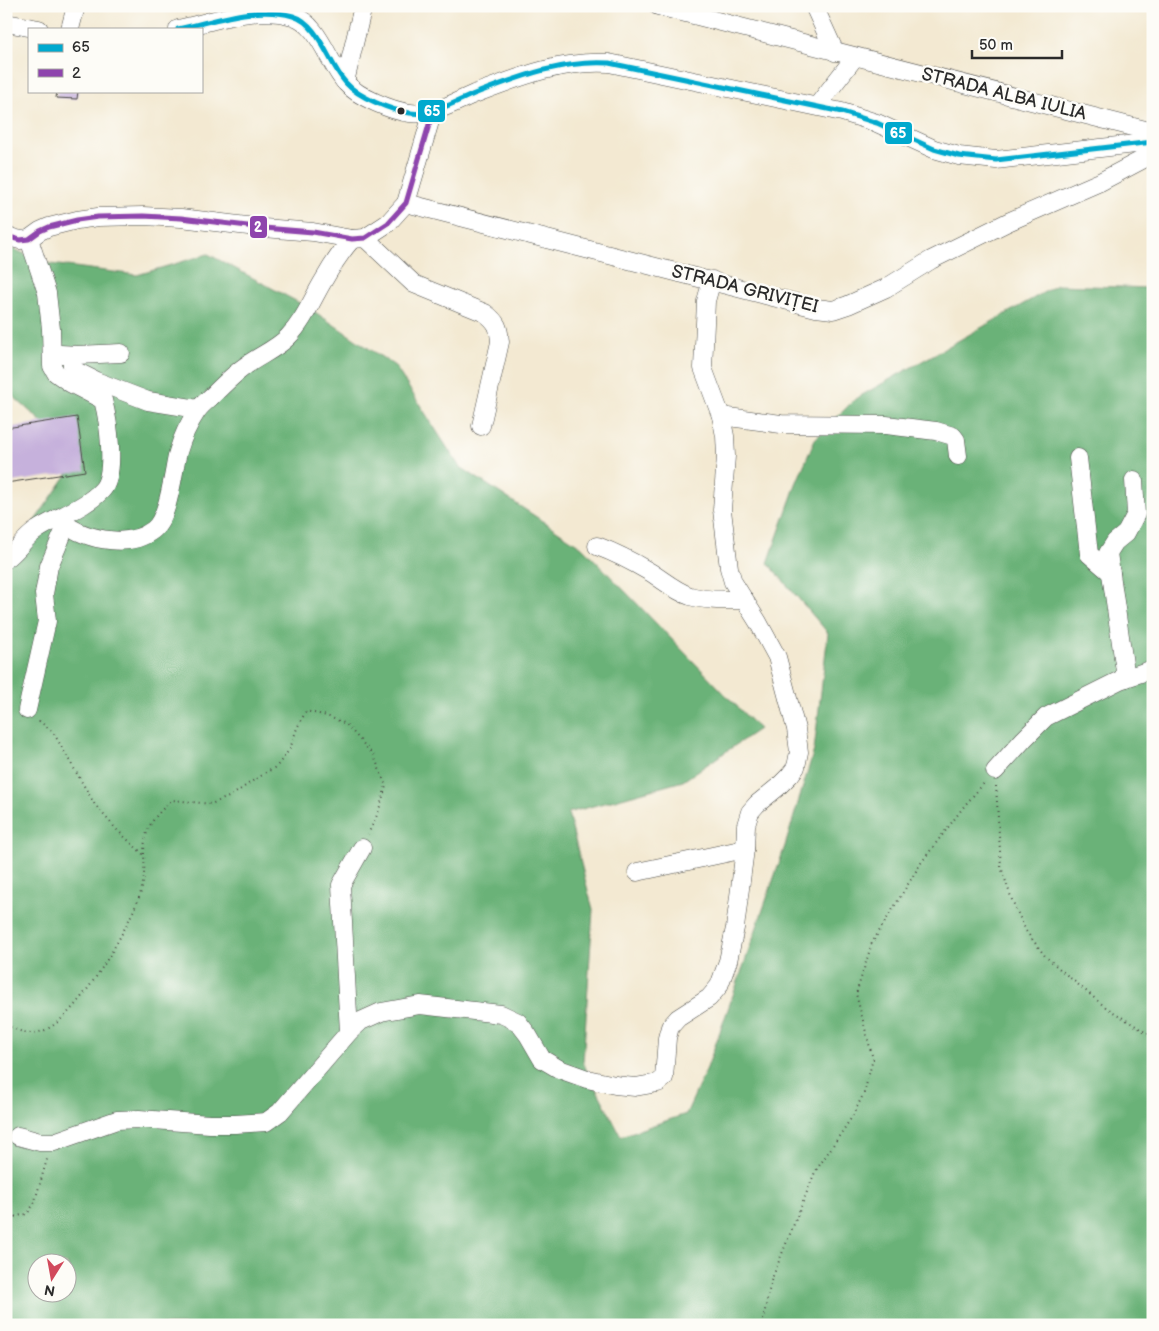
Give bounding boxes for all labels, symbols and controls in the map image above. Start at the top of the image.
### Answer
legend [28,28,202,92]
scale bar [972,28,1062,60]
text: 50 m [979,36,1013,55]
text: 65 [72,38,90,57]
street label: STRADA ALBA IULIA [920,63,1088,125]
text: 2 [72,64,81,83]
line badge: 65 [417,99,446,123]
text: 65 [424,103,440,120]
unlabelled marker [396,106,406,116]
line badge: 65 [884,121,913,145]
text: 65 [890,125,906,142]
line badge: 2 [249,215,268,239]
text: 2 [254,219,263,236]
street label: STRADA GRIVIȚEI [669,261,821,317]
north arrow [28,1254,78,1304]
text: N [43,1281,56,1300]

